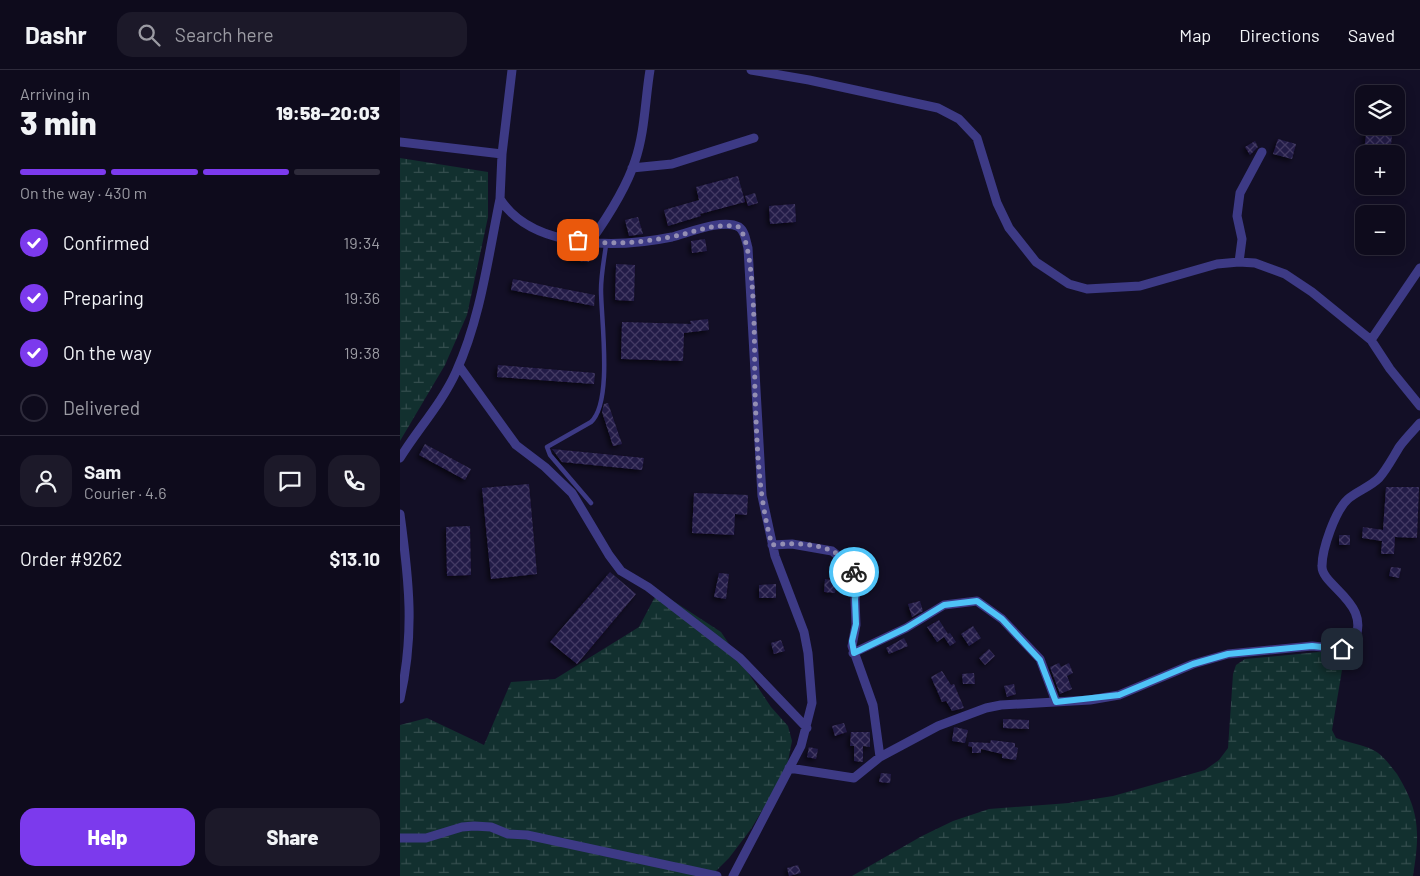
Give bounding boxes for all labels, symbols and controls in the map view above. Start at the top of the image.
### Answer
search box [117,12,467,57]
text: Dashr [25,20,87,49]
icon: search [135,21,163,49]
text: Search here [175,23,274,46]
text: Map [1179,24,1211,46]
text: Directions [1239,24,1320,46]
text: Saved [1348,24,1395,46]
text: Arriving in [20,84,90,103]
map controls [1355,85,1405,255]
button: layers [1355,85,1405,135]
text: 19:58–20:03 [276,101,380,124]
text: 3 min [20,103,97,141]
button: + [1355,145,1405,195]
text: On the way · 430 m [20,183,147,202]
button: − [1355,205,1405,255]
pin [557,219,599,261]
icon: bag [564,226,592,254]
icon: check [20,229,48,257]
text: Confirmed [63,231,150,254]
text: 19:34 [344,233,380,252]
icon: check [20,284,48,312]
text: Preparing [63,286,144,309]
text: 19:36 [344,288,380,307]
icon: check [20,339,48,367]
text: On the way [63,341,152,364]
text: 19:38 [344,343,380,362]
text: Delivered [63,396,140,419]
button: person [20,455,72,507]
button: chat [264,455,316,507]
button: phone [328,455,380,507]
text: Sam [84,460,121,483]
text: Courier · 4.6 [84,483,167,502]
text: Order #9262 [20,547,122,570]
text: $13.10 [329,547,380,570]
courier [829,547,879,597]
icon: bike [840,558,868,586]
pin [1321,628,1363,670]
icon: home [1328,635,1356,663]
button: Help [20,808,195,866]
button: Share [205,808,380,866]

